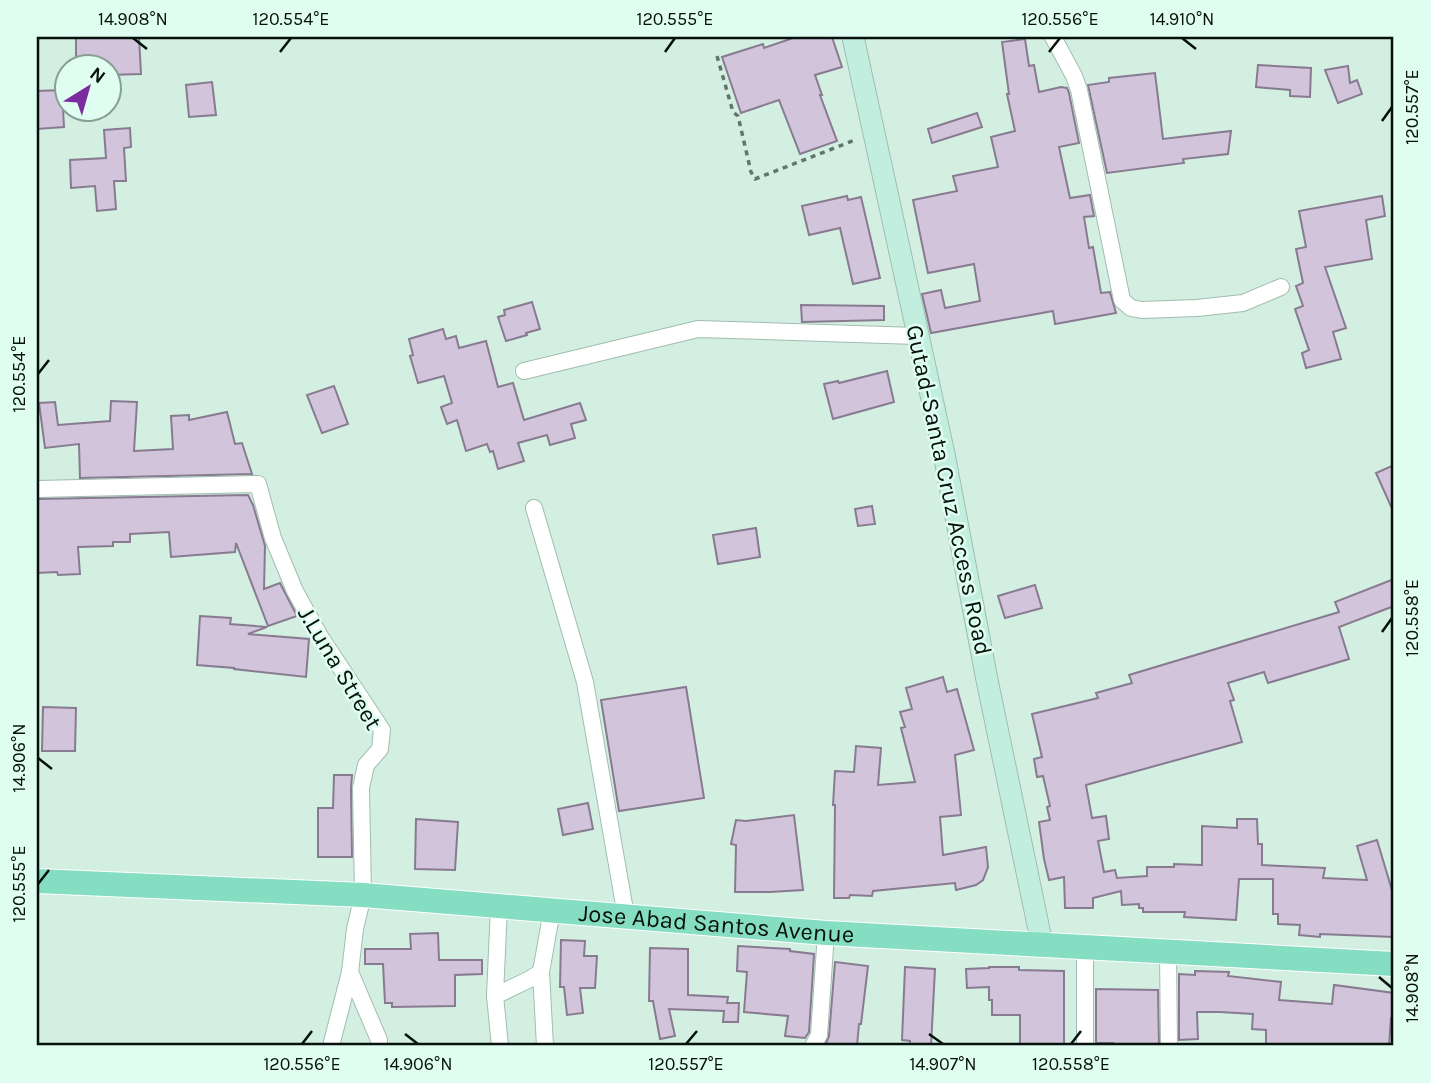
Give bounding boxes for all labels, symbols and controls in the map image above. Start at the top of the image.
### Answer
text: 14.908°N [98,8,168,30]
text: 120.554°E [253,8,329,30]
text: 120.555°E [636,8,714,30]
text: 120.556°E [1021,8,1099,30]
text: 14.910°N [1150,8,1214,30]
north arrow [52,52,122,122]
text: N [86,62,110,88]
text: 120.557°E [1401,69,1423,145]
street label: Gutad-Santa Cruz Access Road [900,322,998,658]
text: 120.554°E [8,336,30,412]
text: 120.558°E [1401,579,1423,657]
street label: J.Luna Street [292,601,388,735]
text: 14.906°N [8,723,30,793]
text: 120.555°E [8,845,30,923]
street label: Jose Abad Santos Avenue [578,899,855,949]
text: 14.908°N [1401,953,1423,1023]
text: 120.556°E [263,1053,341,1075]
text: 14.906°N [383,1053,453,1075]
text: 120.557°E [648,1053,724,1075]
text: 14.907°N [909,1053,977,1075]
text: 120.558°E [1032,1053,1110,1075]

